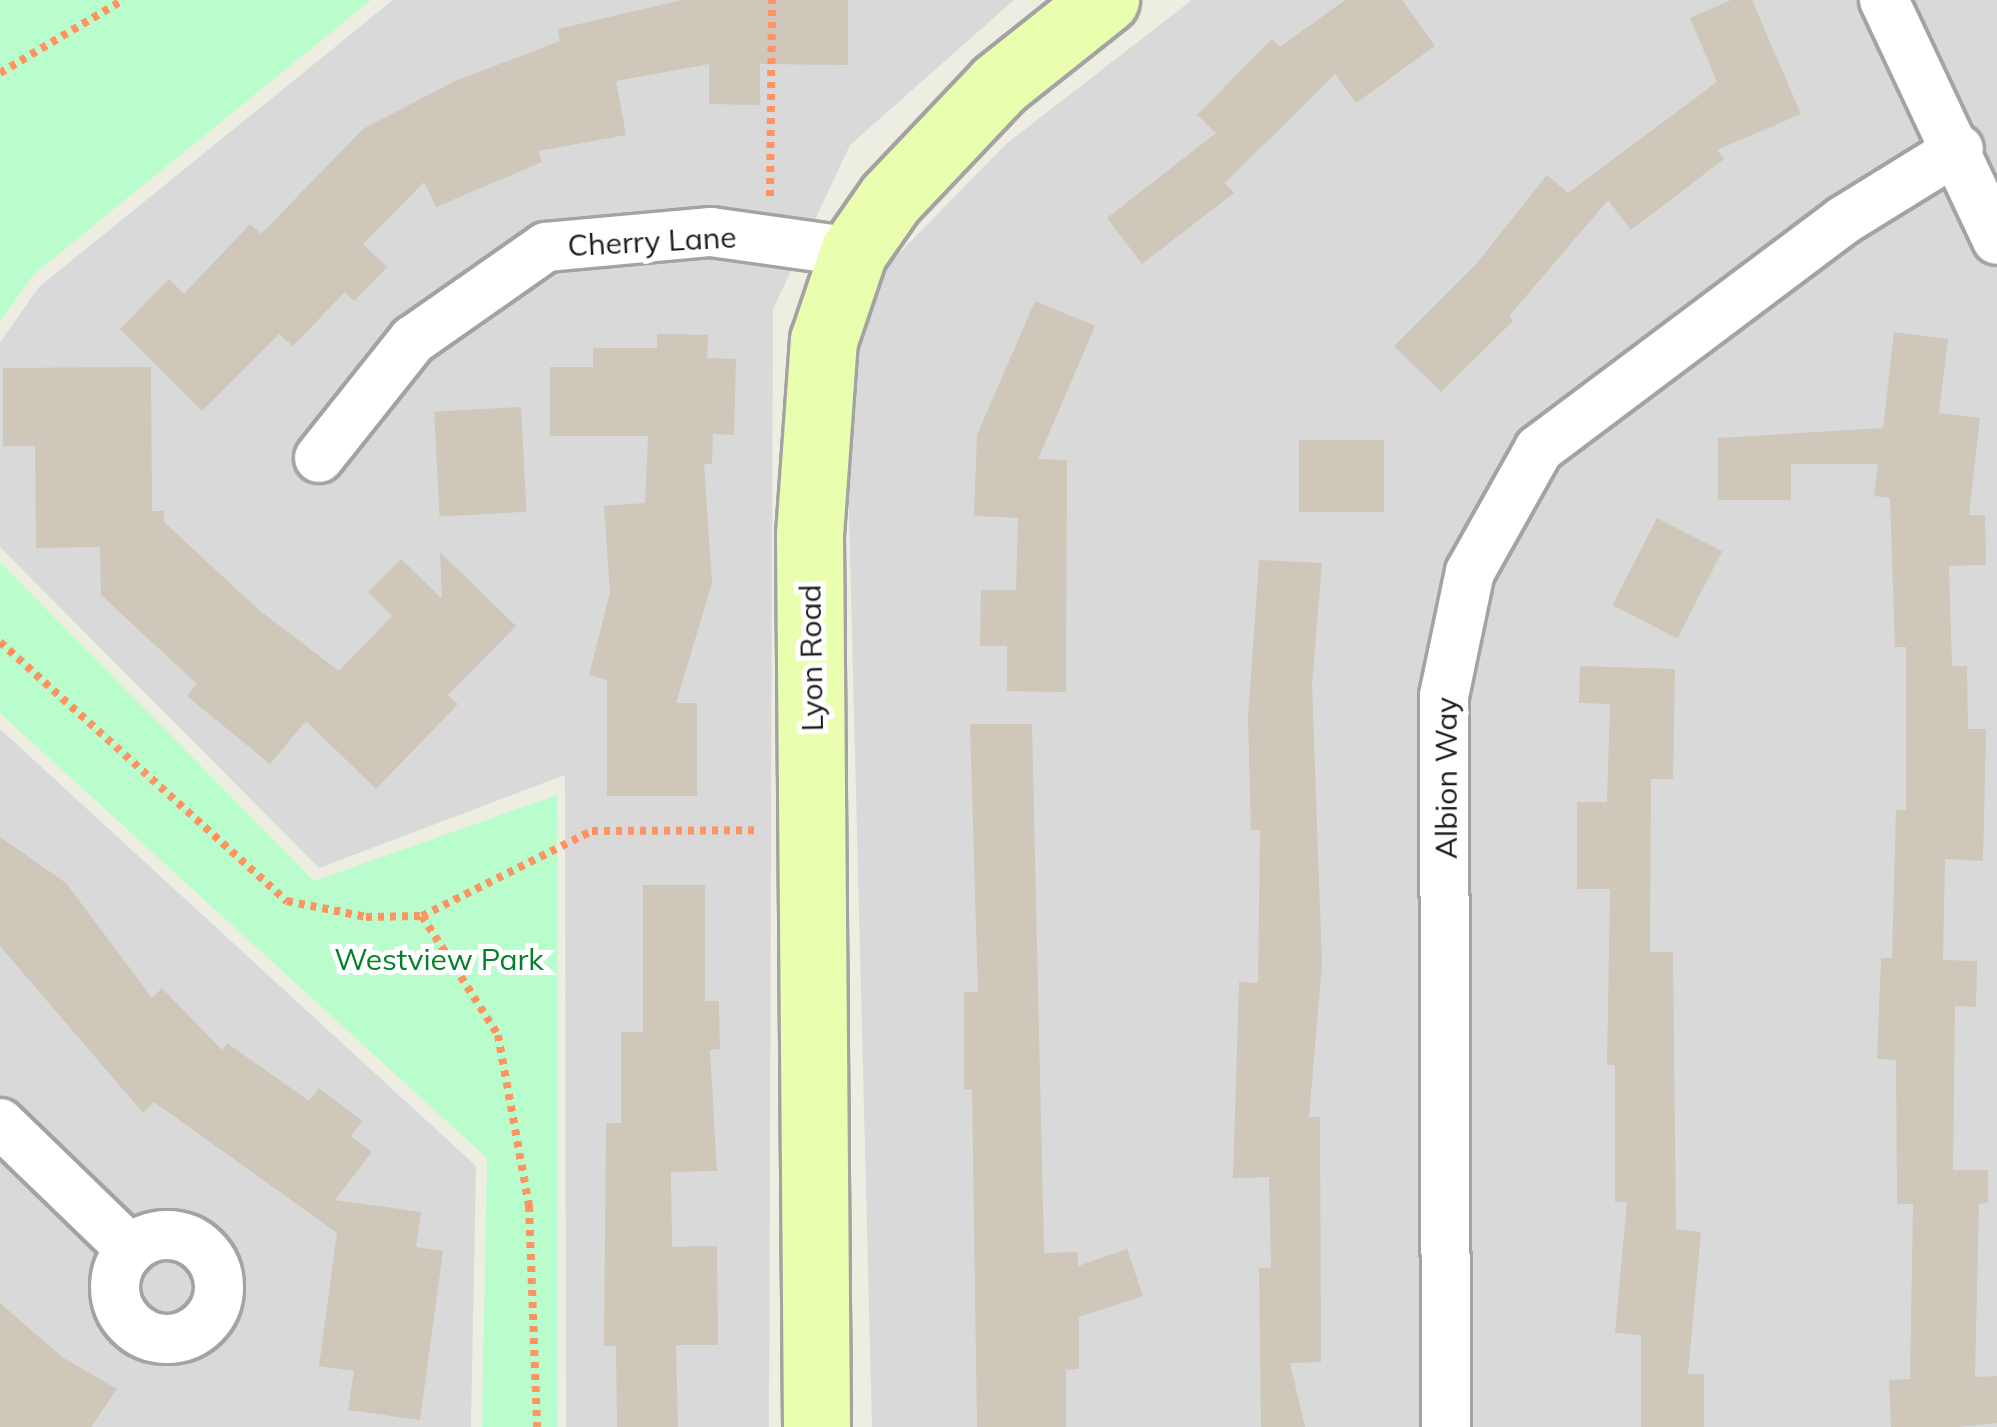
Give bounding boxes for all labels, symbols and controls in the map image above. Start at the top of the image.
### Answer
street label: Cherry Lane [567,219,737,263]
street label: Lyon Road [792,584,830,732]
street label: Albion Way [1428,697,1464,859]
park label: Westview Park [334,941,544,977]

